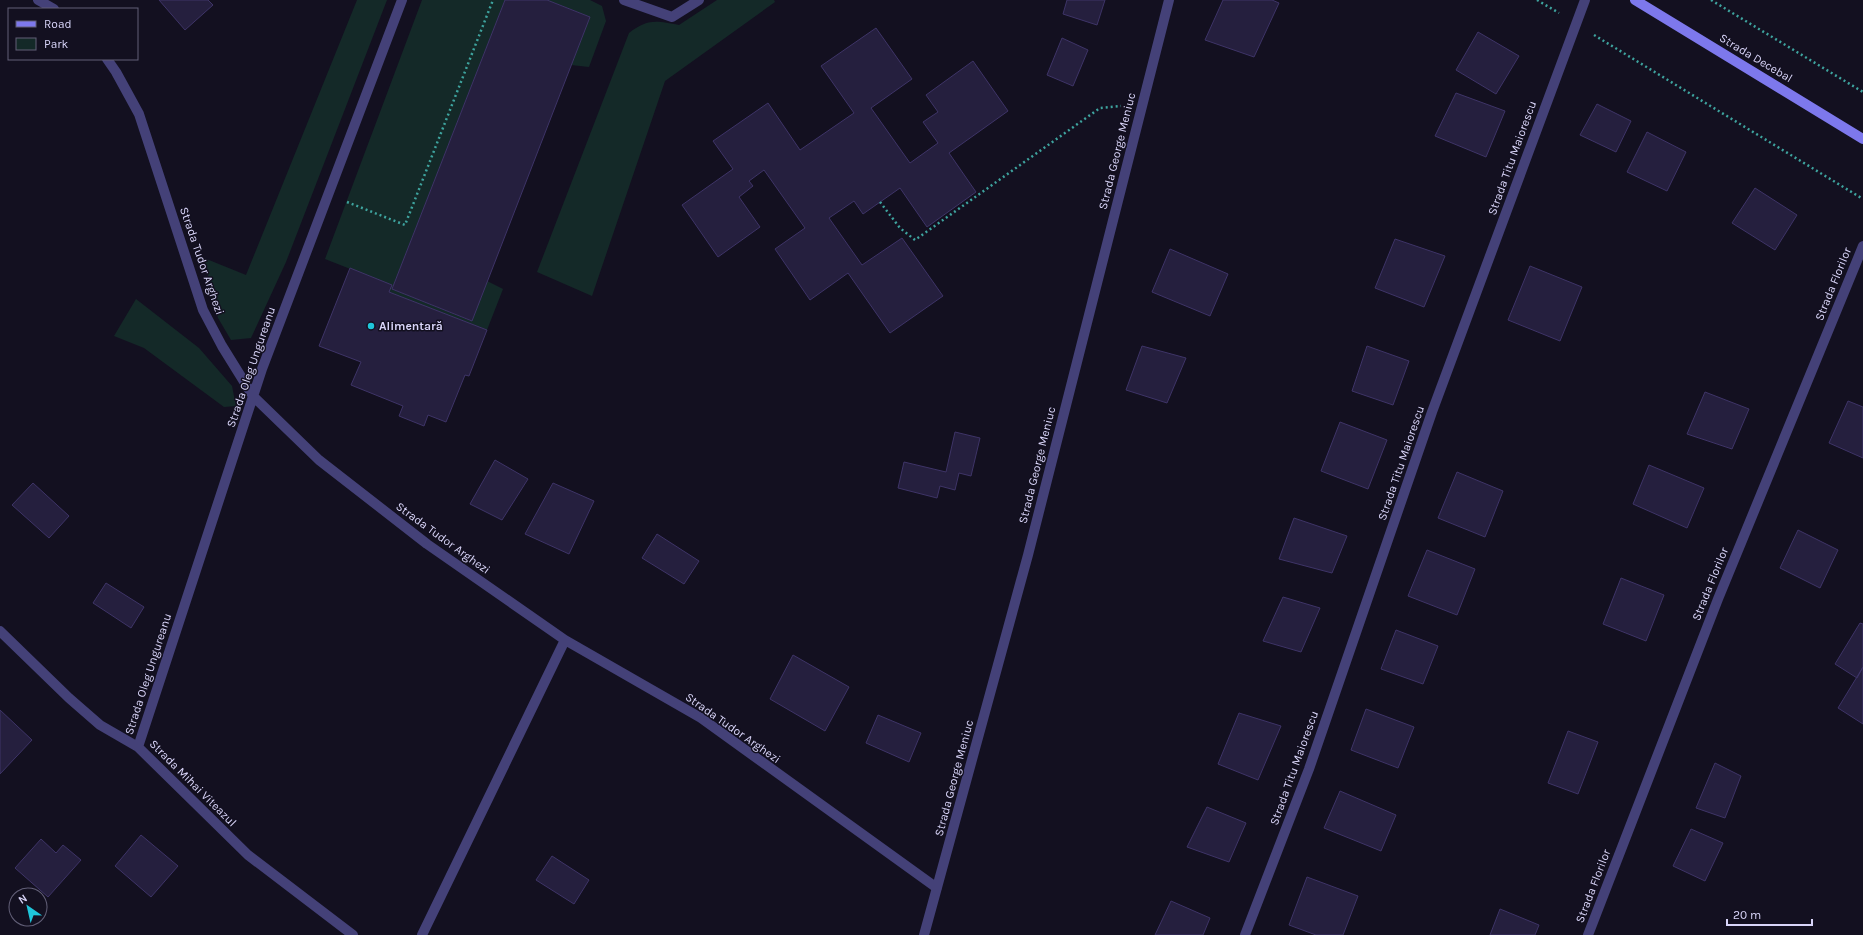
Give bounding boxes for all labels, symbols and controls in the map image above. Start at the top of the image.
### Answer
legend [8,8,138,60]
text: Road [44,17,72,31]
street label: Strada Decebal [1717,31,1795,85]
text: Park [44,37,69,51]
street label: Strada George Meniuc [1096,91,1138,211]
street label: Strada Titu Maiorescu [1485,99,1539,217]
street label: Strada Tudor Arghezi [177,205,227,317]
street label: Strada Florilor [1812,245,1854,323]
street label: Strada Oleg Ungureanu [224,305,278,429]
place label: Alimentară [379,319,443,333]
marker: Alimentară [366,321,376,331]
street label: Strada Titu Maiorescu [1375,404,1427,522]
street label: Strada George Meniuc [1016,405,1058,525]
street label: Strada Tudor Arghezi [393,499,493,577]
street label: Strada Florilor [1689,545,1731,623]
street label: Strada Oleg Ungureanu [122,611,174,737]
street label: Strada Tudor Arghezi [683,690,783,766]
street label: Strada Titu Maiorescu [1267,709,1321,827]
street label: Strada George Meniuc [932,718,976,838]
street label: Strada Mihai Viteazul [147,737,239,829]
street label: Strada Florilor [1573,847,1614,925]
north arrow [8,887,48,927]
text: N [16,892,30,907]
scale bar [1727,901,1812,927]
text: 20 m [1733,908,1761,922]

